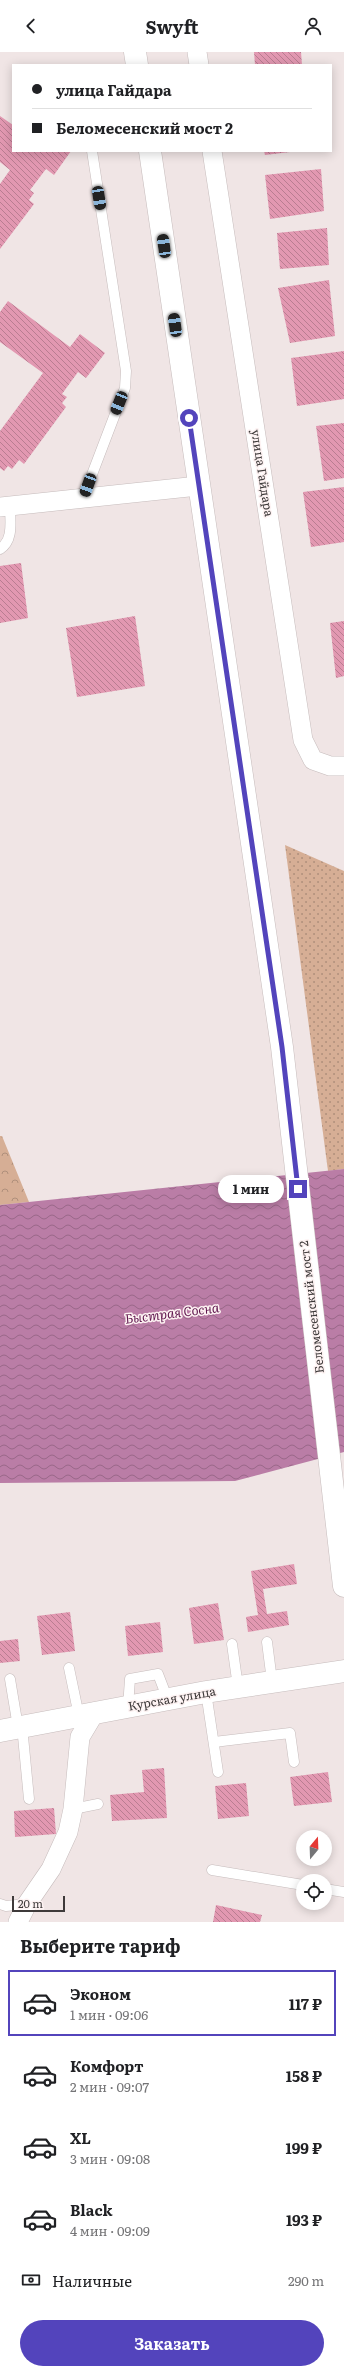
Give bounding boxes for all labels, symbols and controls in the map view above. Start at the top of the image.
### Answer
text: Swyft [146,13,198,40]
icon: back [20,15,42,37]
icon: person [302,15,324,37]
text: улица Гайдара [56,78,172,101]
text: Беломесенский мост 2 [56,116,233,139]
car [91,185,107,211]
car [156,233,172,259]
car [167,312,183,338]
car [109,390,129,416]
route start [180,409,198,427]
street label: улица Гайдара [247,428,279,518]
car [78,472,98,498]
callout: 1 мин [218,1175,284,1203]
text: 1 мин [233,1179,269,1198]
route end [289,1180,307,1198]
street label: Беломесенский мост 2 [294,1240,328,1375]
water label: Быстрая Сосна [124,1297,221,1328]
street label: Курская улица [127,1681,218,1715]
north arrow [296,1830,332,1866]
map controls [296,1830,332,1910]
button: locate [296,1874,332,1910]
scale bar [12,1894,65,1913]
text: 20 m [18,1895,43,1911]
text: Выберите тариф [20,1932,180,1959]
text: Эконом [70,1982,131,2005]
icon: car [22,1985,58,2021]
text: 117 ₽ [289,1992,322,2015]
text: 1 мин · 09:06 [70,2005,148,2024]
text: Комфорт [70,2054,144,2077]
icon: car [22,2057,58,2093]
text: 158 ₽ [286,2064,322,2087]
text: 2 мин · 09:07 [70,2077,149,2096]
text: XL [70,2126,91,2149]
icon: car [22,2129,58,2165]
text: 199 ₽ [285,2136,322,2159]
text: 3 мин · 09:08 [70,2149,150,2168]
text: Black [70,2198,113,2221]
icon: car [22,2201,58,2237]
text: 193 ₽ [286,2208,322,2231]
text: 4 мин · 09:09 [70,2221,150,2240]
icon: cash [20,2269,42,2291]
text: Наличные [52,2269,132,2292]
text: 290 m [288,2271,324,2290]
button: Заказать [20,2320,324,2366]

